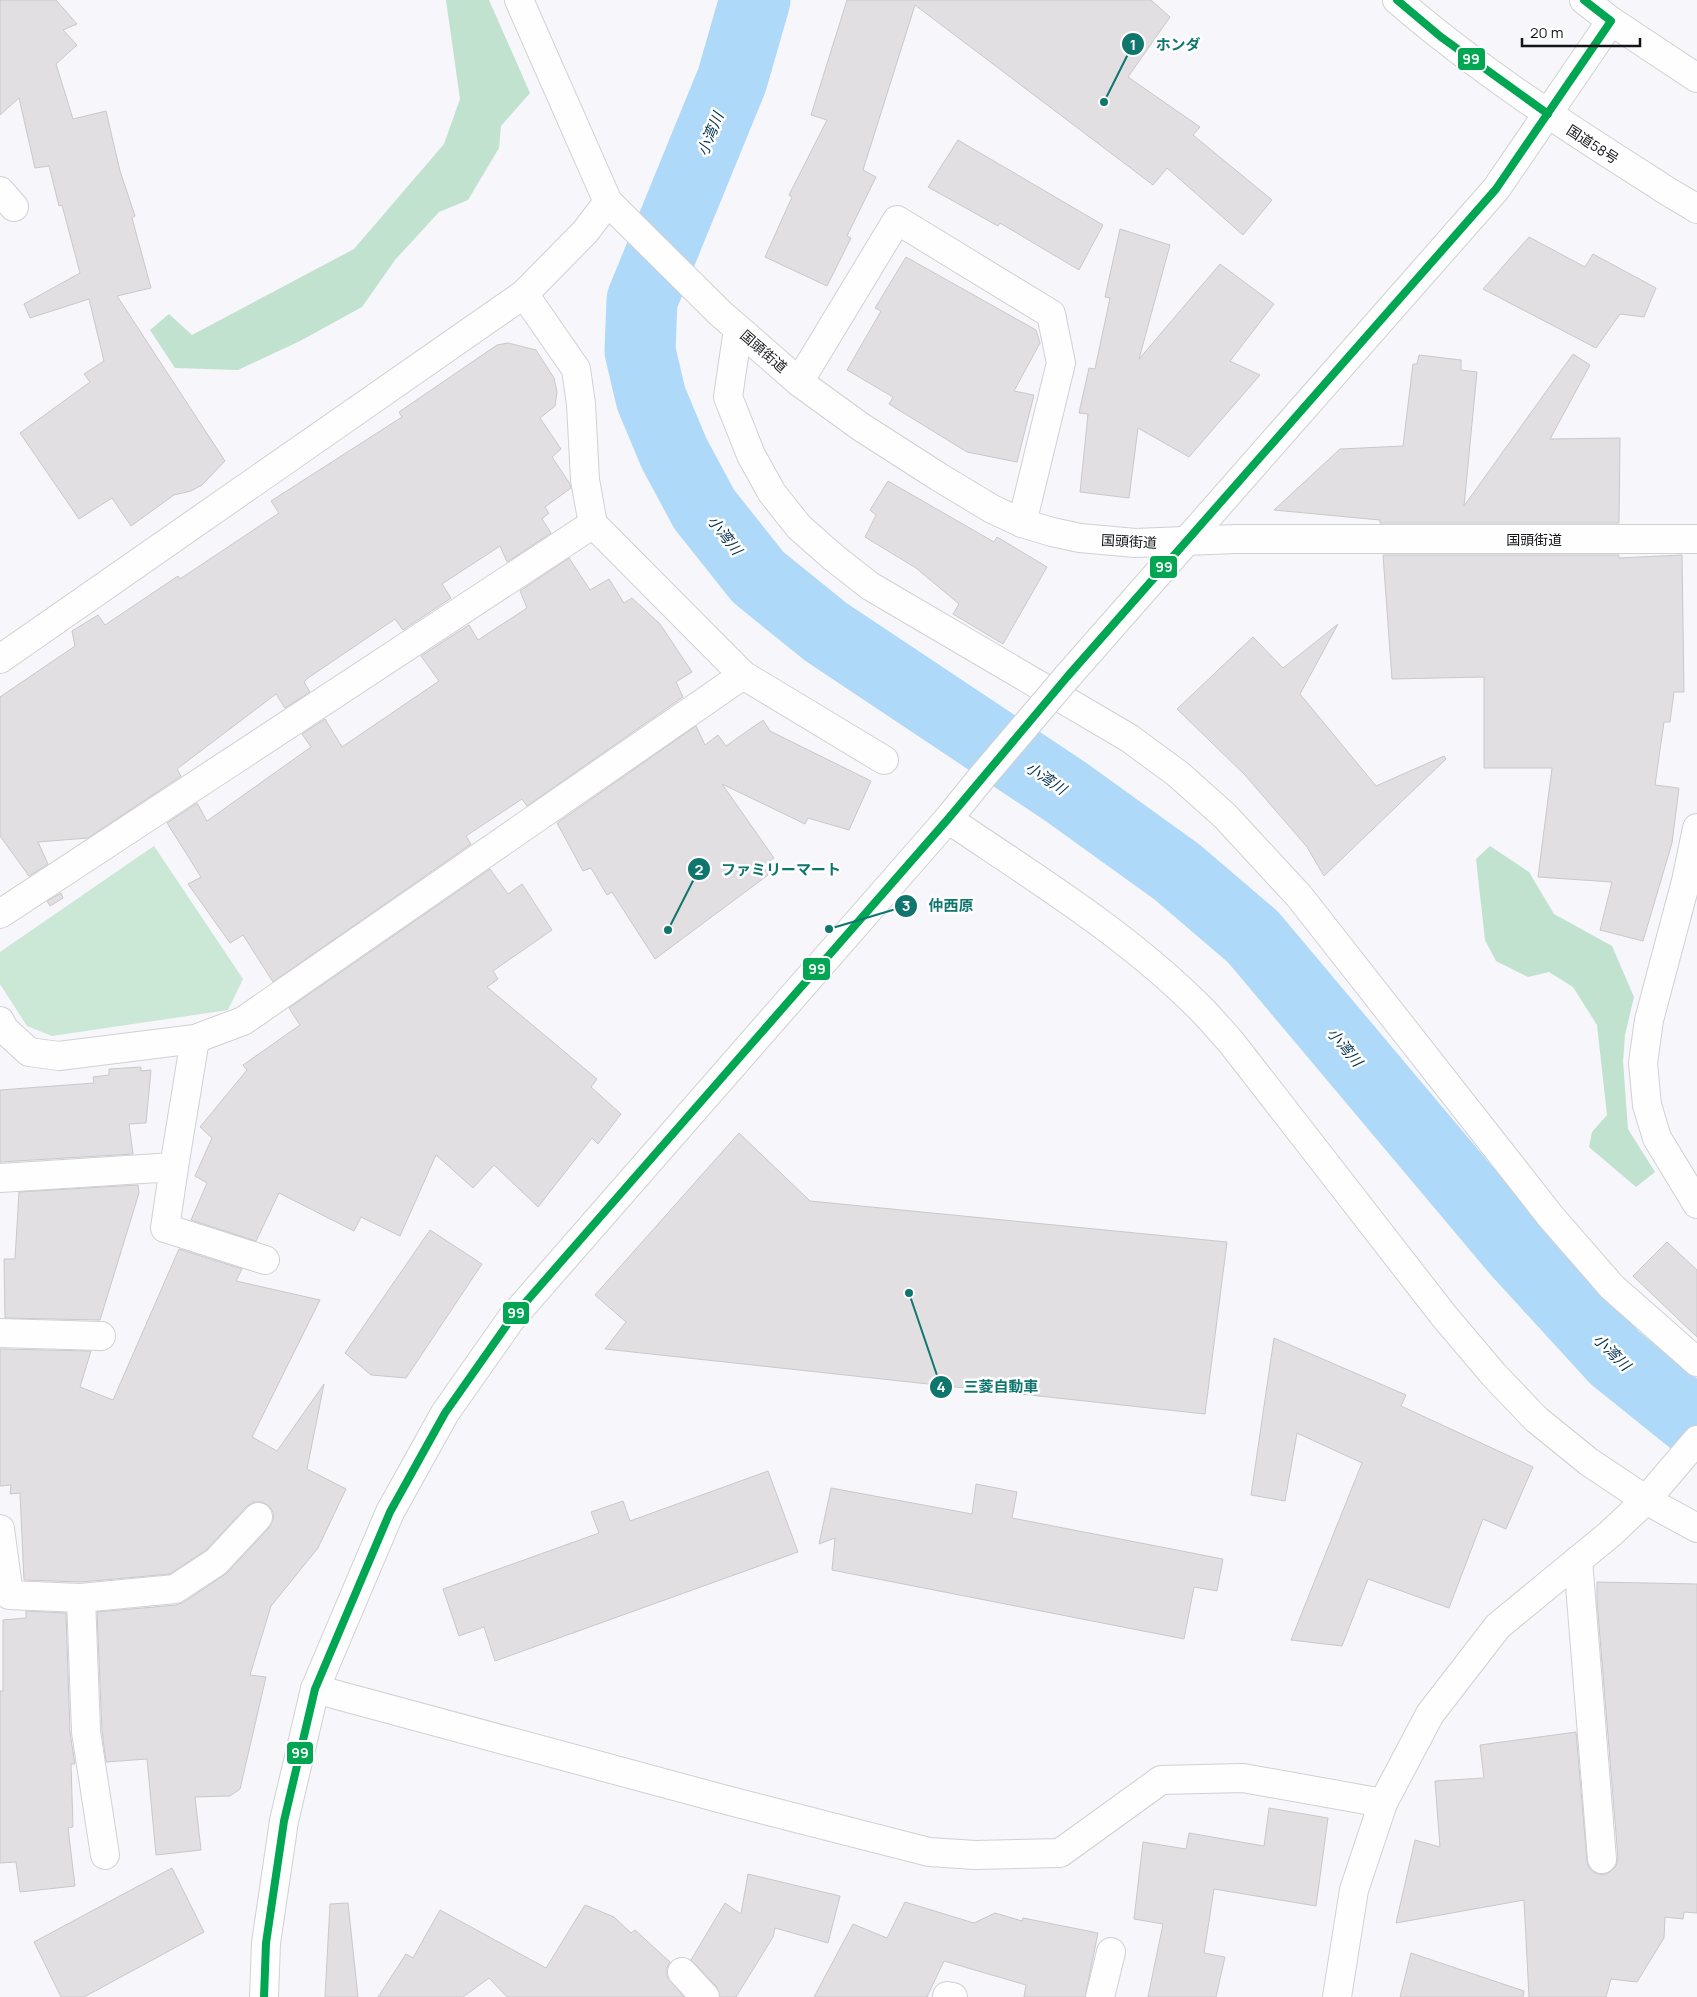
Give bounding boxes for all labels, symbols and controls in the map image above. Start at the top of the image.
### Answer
scale bar [1522,15,1640,47]
text: 20 m [1530,22,1563,43]
callout: ホンダ [1120,29,1210,59]
text: 1 [1130,34,1136,55]
text: ホンダ [1155,34,1201,55]
line badge: 99 [1457,47,1486,71]
text: 99 [1462,49,1480,68]
water label: 小湾川 [692,107,729,159]
street label: 国道58号 [1563,120,1623,168]
street label: 国頭街道 [737,325,791,377]
water label: 小湾川 [703,511,748,561]
street label: 国頭街道 [1101,530,1157,552]
street label: 国頭街道 [1506,530,1562,549]
line badge: 99 [1149,555,1178,579]
text: 99 [1155,557,1173,576]
water label: 小湾川 [1021,757,1072,800]
callout: ファミリーマート [686,854,851,884]
text: 2 [695,859,704,880]
text: ファミリーマート [721,859,841,880]
callout: 仲西原 [894,891,984,921]
text: 3 [902,895,910,916]
text: 仲西原 [928,895,974,916]
line badge: 99 [802,957,831,981]
text: 99 [808,959,826,978]
water label: 小湾川 [1322,1023,1369,1073]
line badge: 99 [502,1301,530,1325]
text: 99 [507,1303,525,1322]
water label: 小湾川 [1589,1329,1637,1377]
callout: 三菱自動車 [928,1372,1048,1402]
text: 4 [936,1376,946,1397]
text: 三菱自動車 [963,1376,1039,1397]
line badge: 99 [286,1741,314,1765]
text: 99 [291,1743,309,1762]

